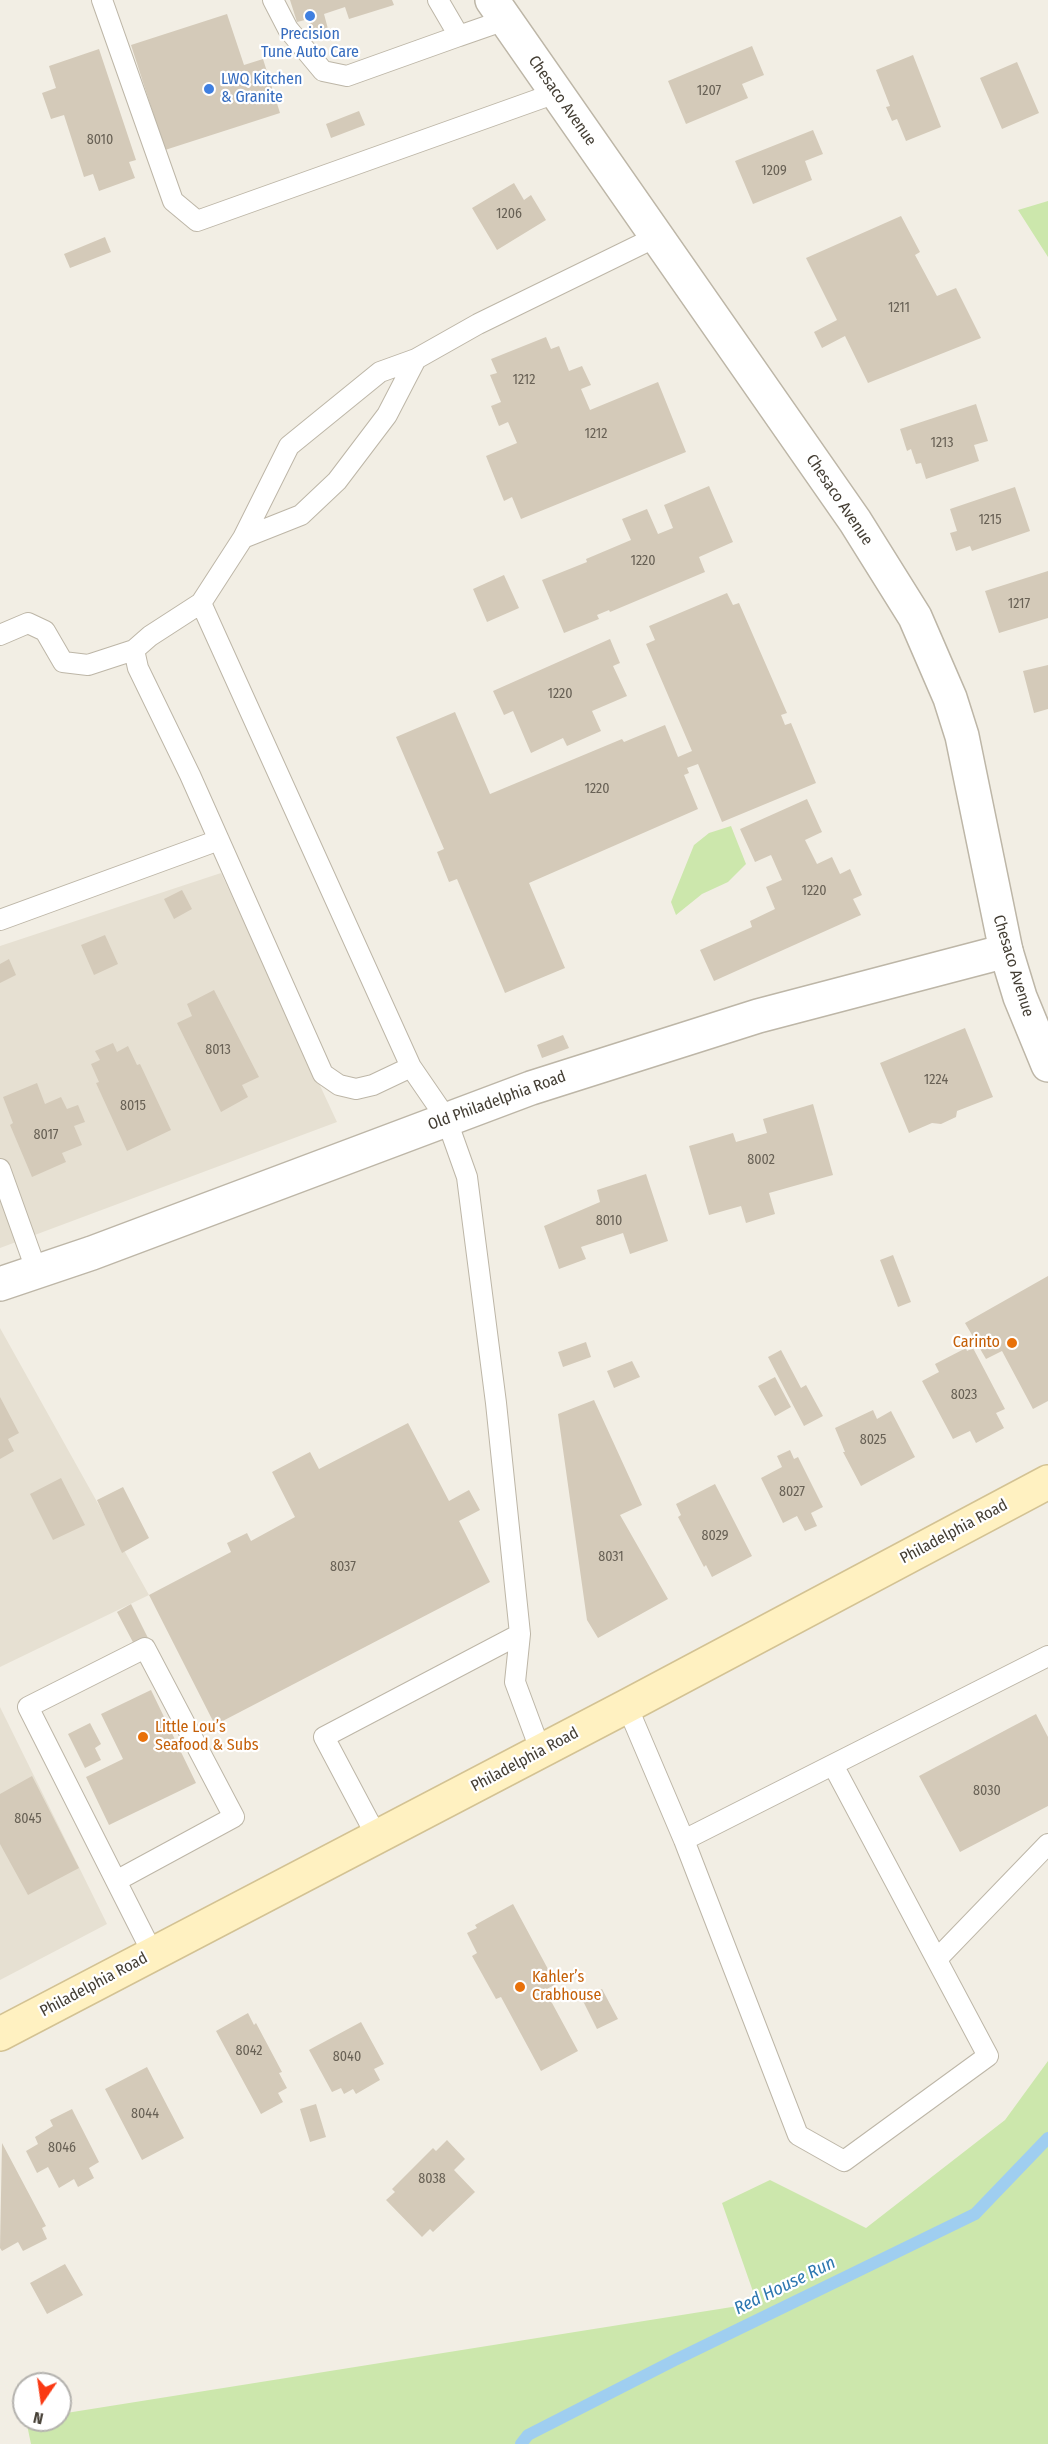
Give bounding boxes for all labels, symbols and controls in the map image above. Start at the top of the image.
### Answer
marker: Precision Tune Auto Care [303,9,317,23]
place label: Precision Tune Auto Care [261,25,359,63]
street label: Chesaco Avenue [524,52,600,150]
place label: LWQ Kitchen & Granite [221,70,302,108]
marker: LWQ Kitchen & Granite [202,82,216,96]
house number: 1207 [697,83,721,99]
house number: 8010 [87,132,113,148]
house number: 1209 [761,163,787,179]
house number: 1206 [496,206,522,222]
house number: 1211 [888,300,910,316]
house number: 1212 [513,372,535,388]
house number: 1212 [585,426,607,442]
house number: 1213 [930,435,954,451]
street label: Chesaco Avenue [801,451,877,549]
house number: 1215 [978,512,1002,528]
house number: 1220 [630,553,656,569]
house number: 1217 [1008,596,1030,612]
house number: 1220 [547,686,573,702]
house number: 1220 [584,781,610,797]
house number: 1220 [801,883,827,899]
street label: Chesaco Avenue [988,913,1038,1019]
house number: 8013 [205,1042,231,1058]
street label: Old Philadelphia Road [425,1067,569,1135]
house number: 1224 [924,1072,948,1088]
house number: 8015 [120,1098,146,1114]
house number: 8017 [33,1127,59,1143]
house number: 8002 [747,1152,775,1168]
house number: 8010 [596,1213,622,1229]
place label: Carinto [953,1333,1000,1353]
marker: Carinto [1005,1336,1019,1350]
house number: 8023 [951,1387,977,1403]
house number: 8025 [860,1432,886,1448]
house number: 8027 [779,1484,805,1500]
street label: Philadelphia Road [897,1496,1011,1568]
house number: 8029 [701,1528,729,1544]
house number: 8031 [598,1549,624,1565]
house number: 8037 [330,1559,356,1575]
place label: Little Lou’s Seafood & Subs [155,1718,258,1756]
street label: Philadelphia Road [468,1724,582,1796]
marker: Little Lou’s Seafood & Subs [136,1730,150,1744]
house number: 8030 [973,1783,1001,1799]
house number: 8045 [14,1811,42,1827]
street label: Philadelphia Road [37,1949,151,2021]
place label: Kahler’s Crabhouse [532,1968,601,2006]
marker: Kahler’s Crabhouse [513,1980,527,1994]
house number: 8042 [235,2043,263,2059]
house number: 8040 [333,2049,361,2065]
house number: 8044 [131,2106,159,2122]
house number: 8046 [48,2140,76,2156]
house number: 8038 [418,2171,446,2187]
water label: Red House Run [731,2252,839,2320]
north arrow [12,2372,72,2432]
text: N [31,2408,45,2428]

